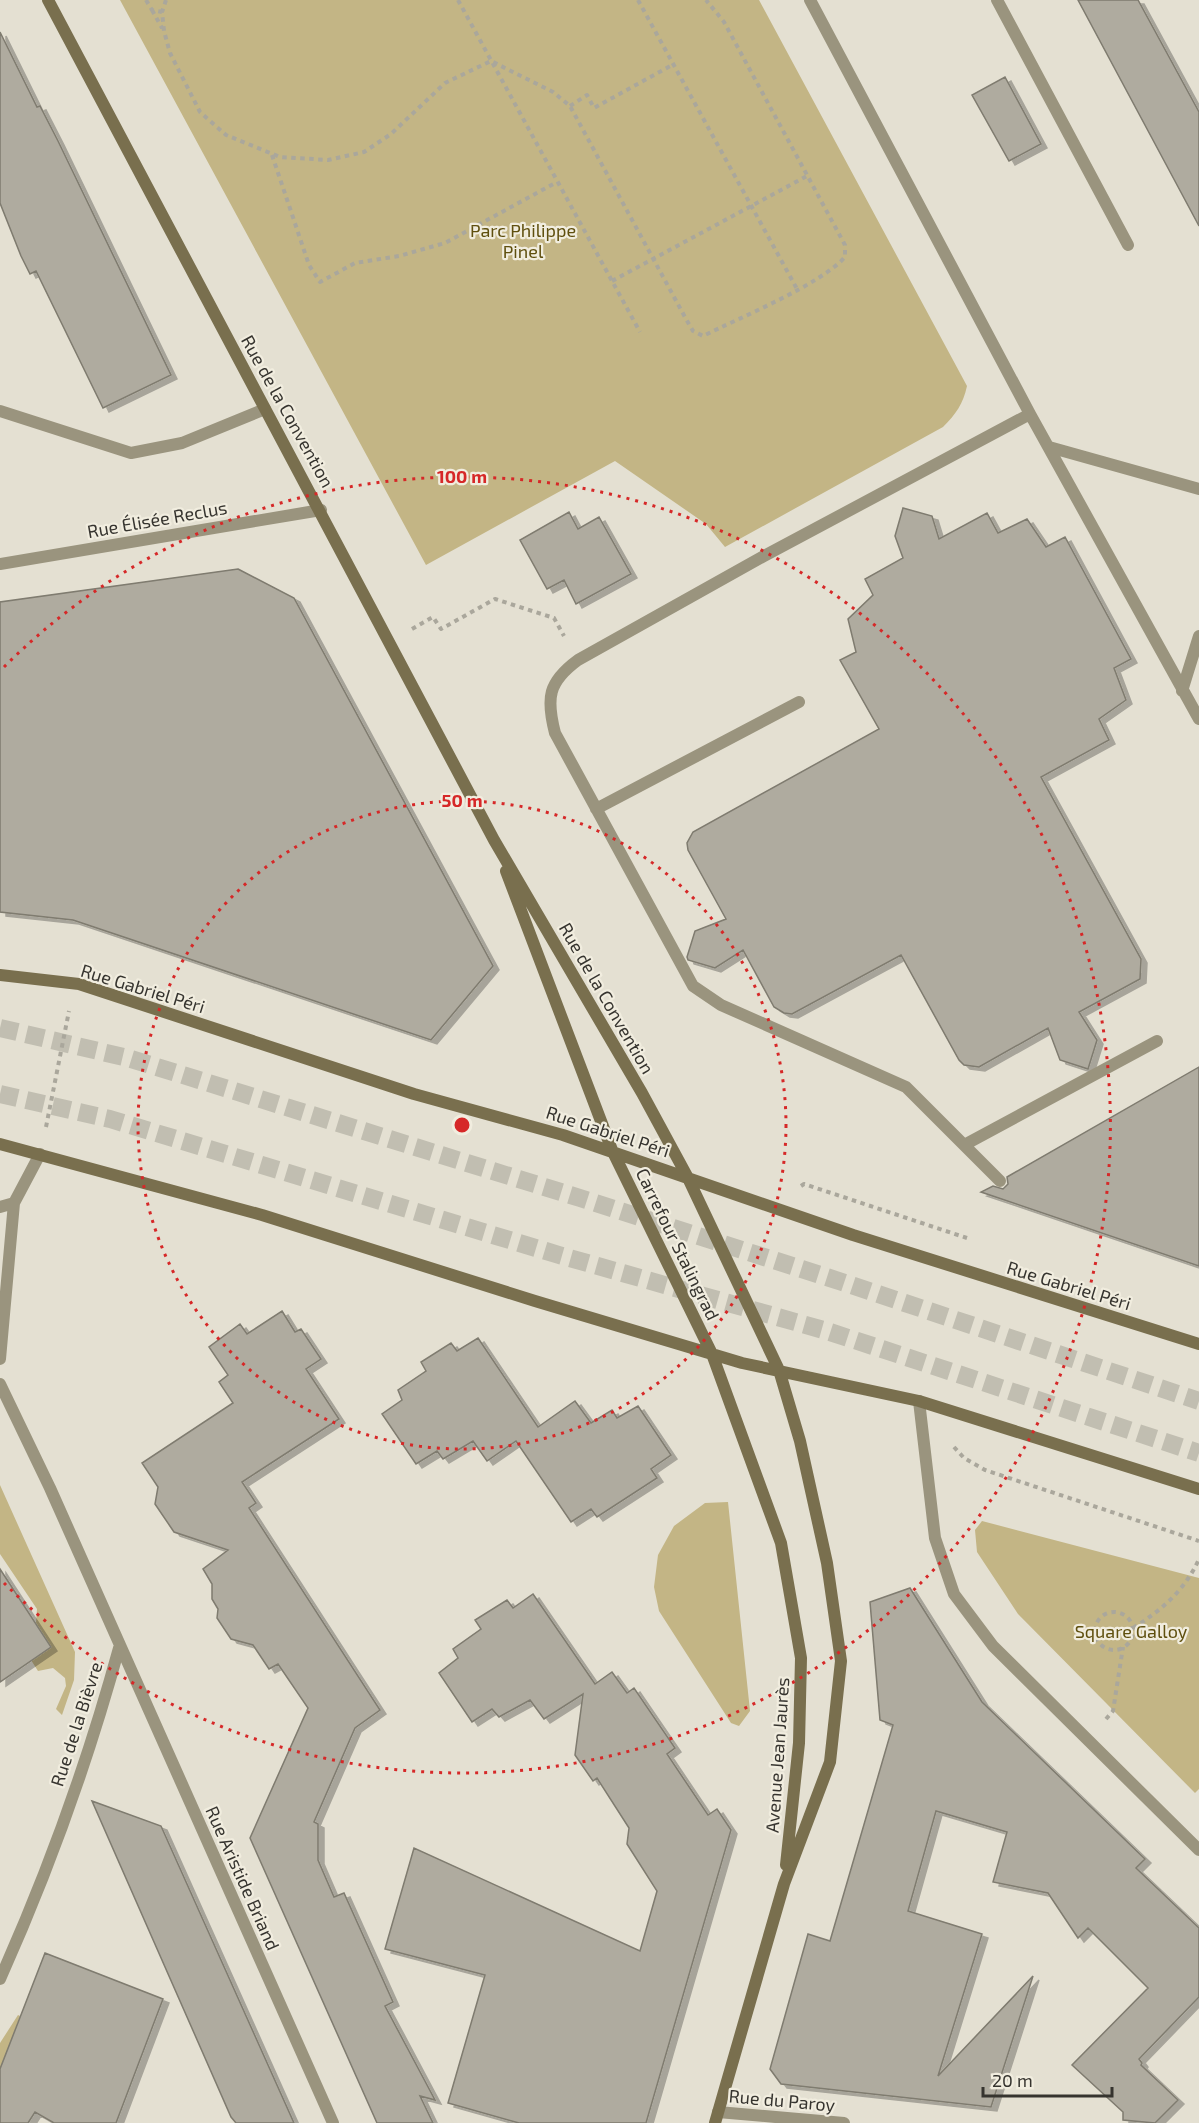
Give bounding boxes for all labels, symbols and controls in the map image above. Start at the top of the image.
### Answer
park label: Parc Philippe Pinel [470,219,576,262]
street label: Rue de la Convention [237,331,339,491]
text: 100 m [437,465,487,487]
street label: Rue Élisée Reclus [85,496,229,542]
text: 50 m [441,789,483,811]
street label: Rue de la Convention [555,919,659,1077]
street label: Rue Gabriel Péri [78,959,208,1017]
street label: Rue Gabriel Péri [543,1101,673,1161]
centre of rings [452,1115,472,1135]
street label: Carrefour Stalingrad [632,1164,724,1324]
street label: Rue Gabriel Péri [1004,1256,1134,1314]
park label: Square Galloy [1075,1620,1188,1642]
street label: Rue de la Bièvre [45,1659,107,1789]
street label: Avenue Jean Jaurès [761,1677,793,1833]
street label: Rue Aristide Briand [201,1803,285,1953]
scale bar [983,2060,1112,2098]
text: 20 m [992,2069,1033,2091]
street label: Rue du Paroy [728,2084,837,2116]

